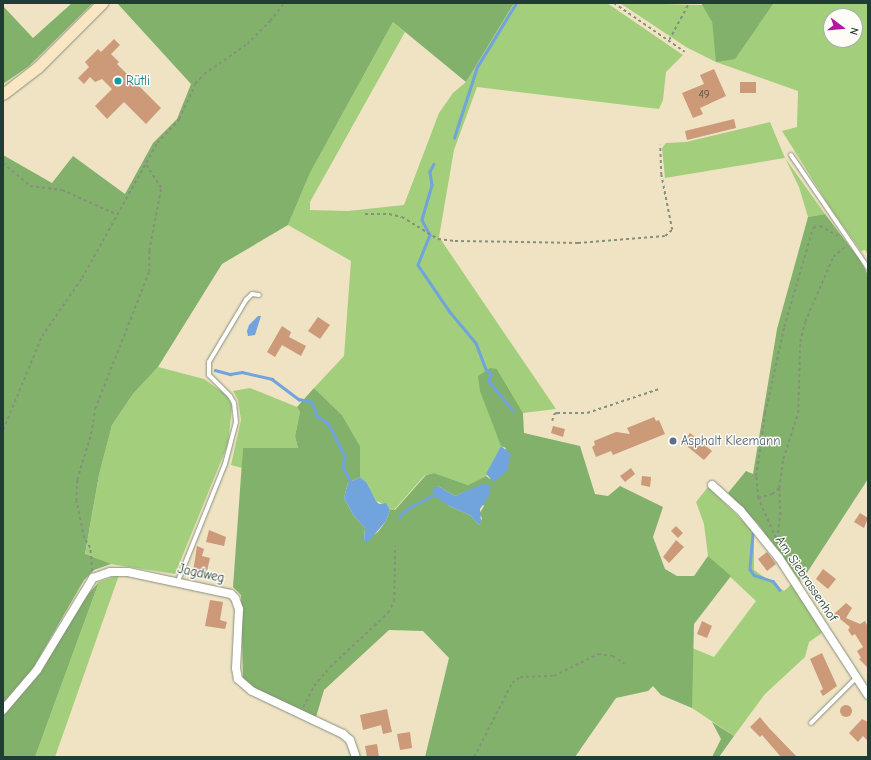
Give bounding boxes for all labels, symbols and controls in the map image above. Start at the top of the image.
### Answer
north arrow [823,8,863,48]
text: N [847,26,861,36]
place label: Rütli [126,73,150,89]
marker: Rütli [113,76,123,86]
house number: 49 [698,88,710,102]
place label: Asphalt Kleemann [681,433,780,449]
marker: Asphalt Kleemann [668,436,678,446]
street label: Am Siebrassenhof [772,533,840,625]
street label: Jagdweg [176,561,226,587]

